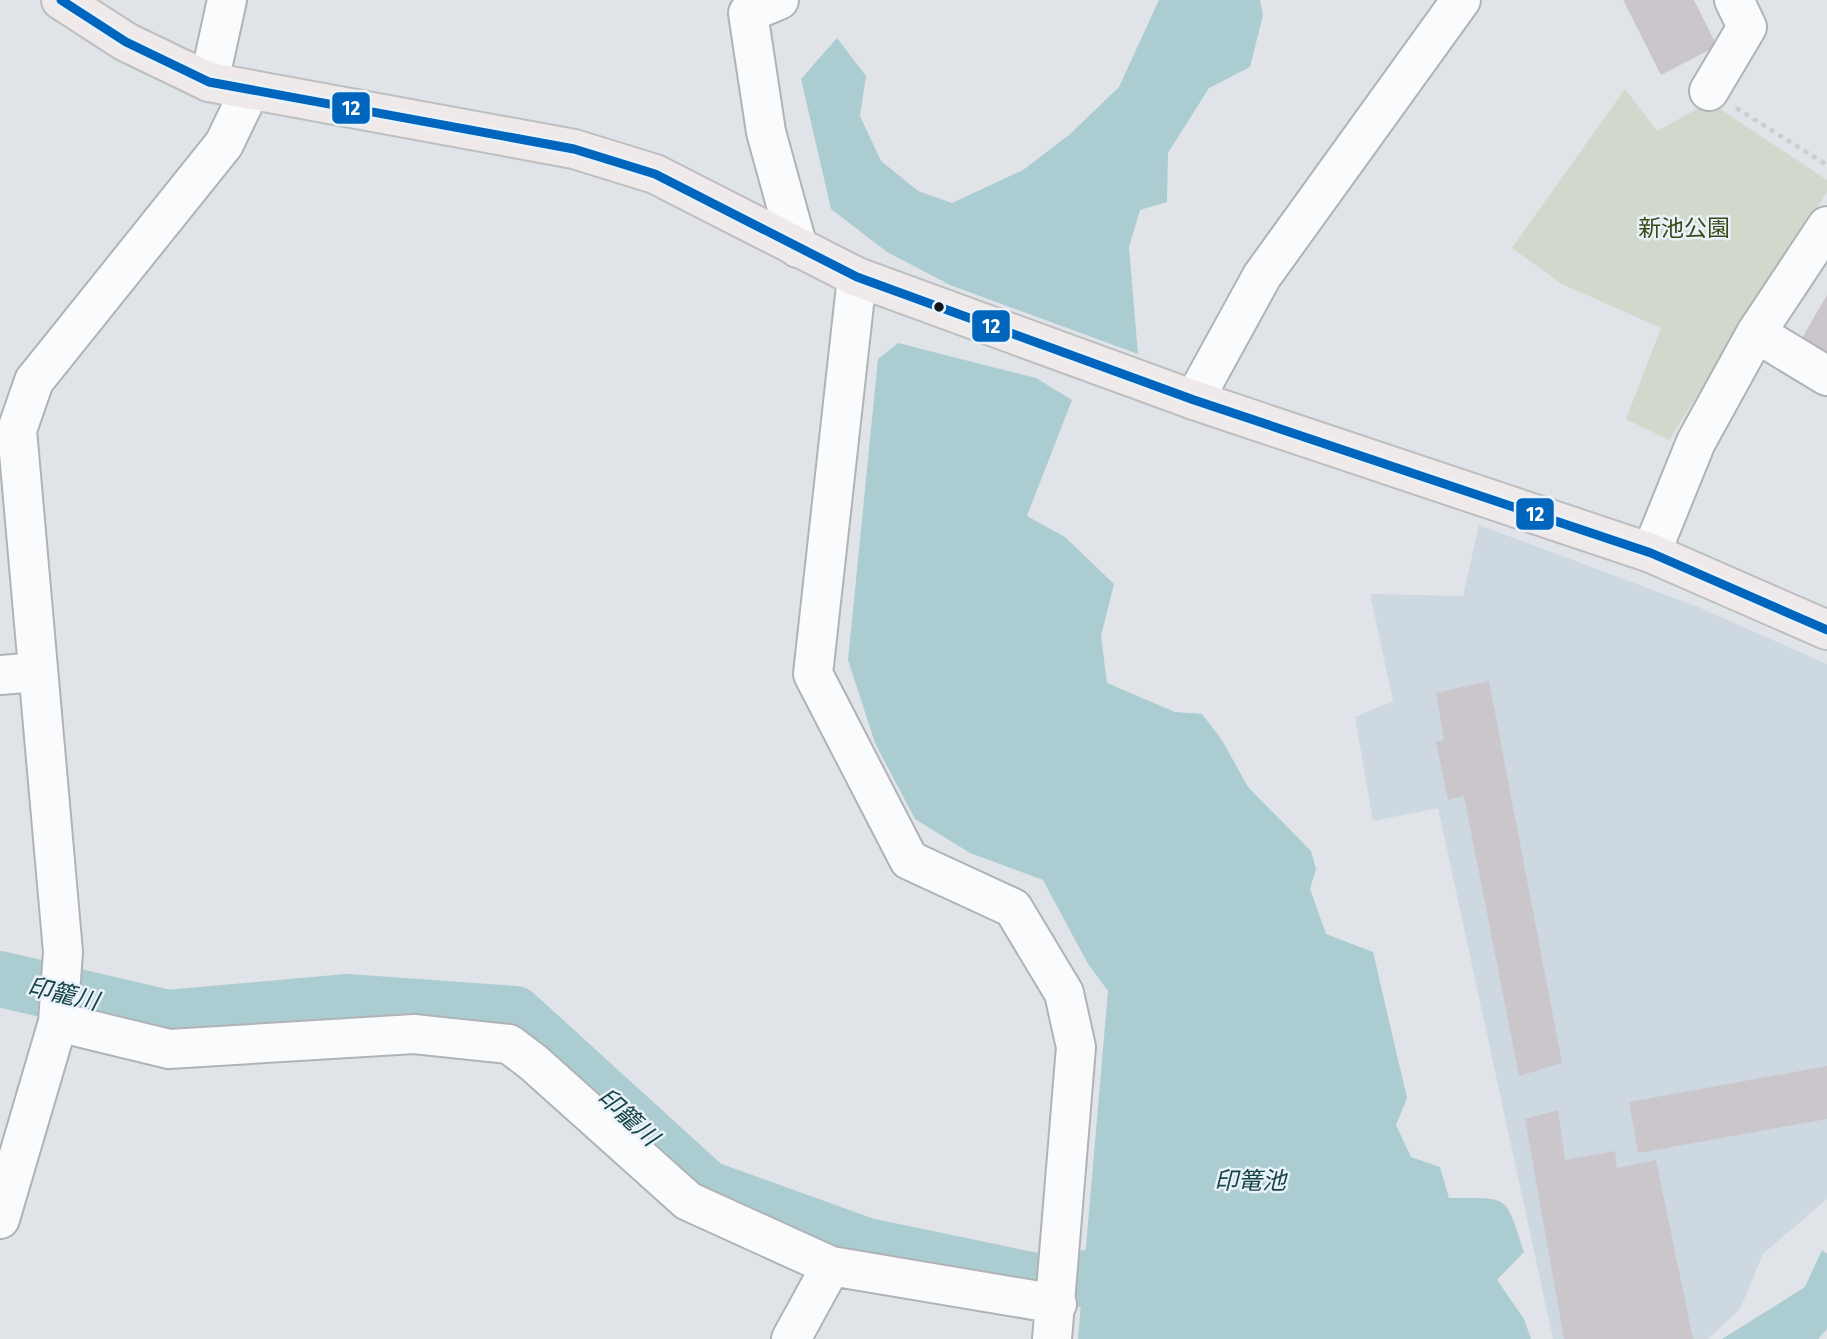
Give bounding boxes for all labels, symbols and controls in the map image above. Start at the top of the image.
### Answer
line badge: 12 [331,91,371,125]
text: 12 [342,97,360,120]
park label: 新池公園 [1638,214,1730,242]
unlabelled marker [932,300,946,314]
line badge: 12 [971,309,1011,343]
text: 12 [982,315,1000,338]
line badge: 12 [1515,497,1555,531]
text: 12 [1526,503,1544,526]
water label: 印籠川 [25,972,104,1016]
water label: 印籠川 [592,1083,666,1154]
water label: 印篭池 [1214,1167,1288,1195]

